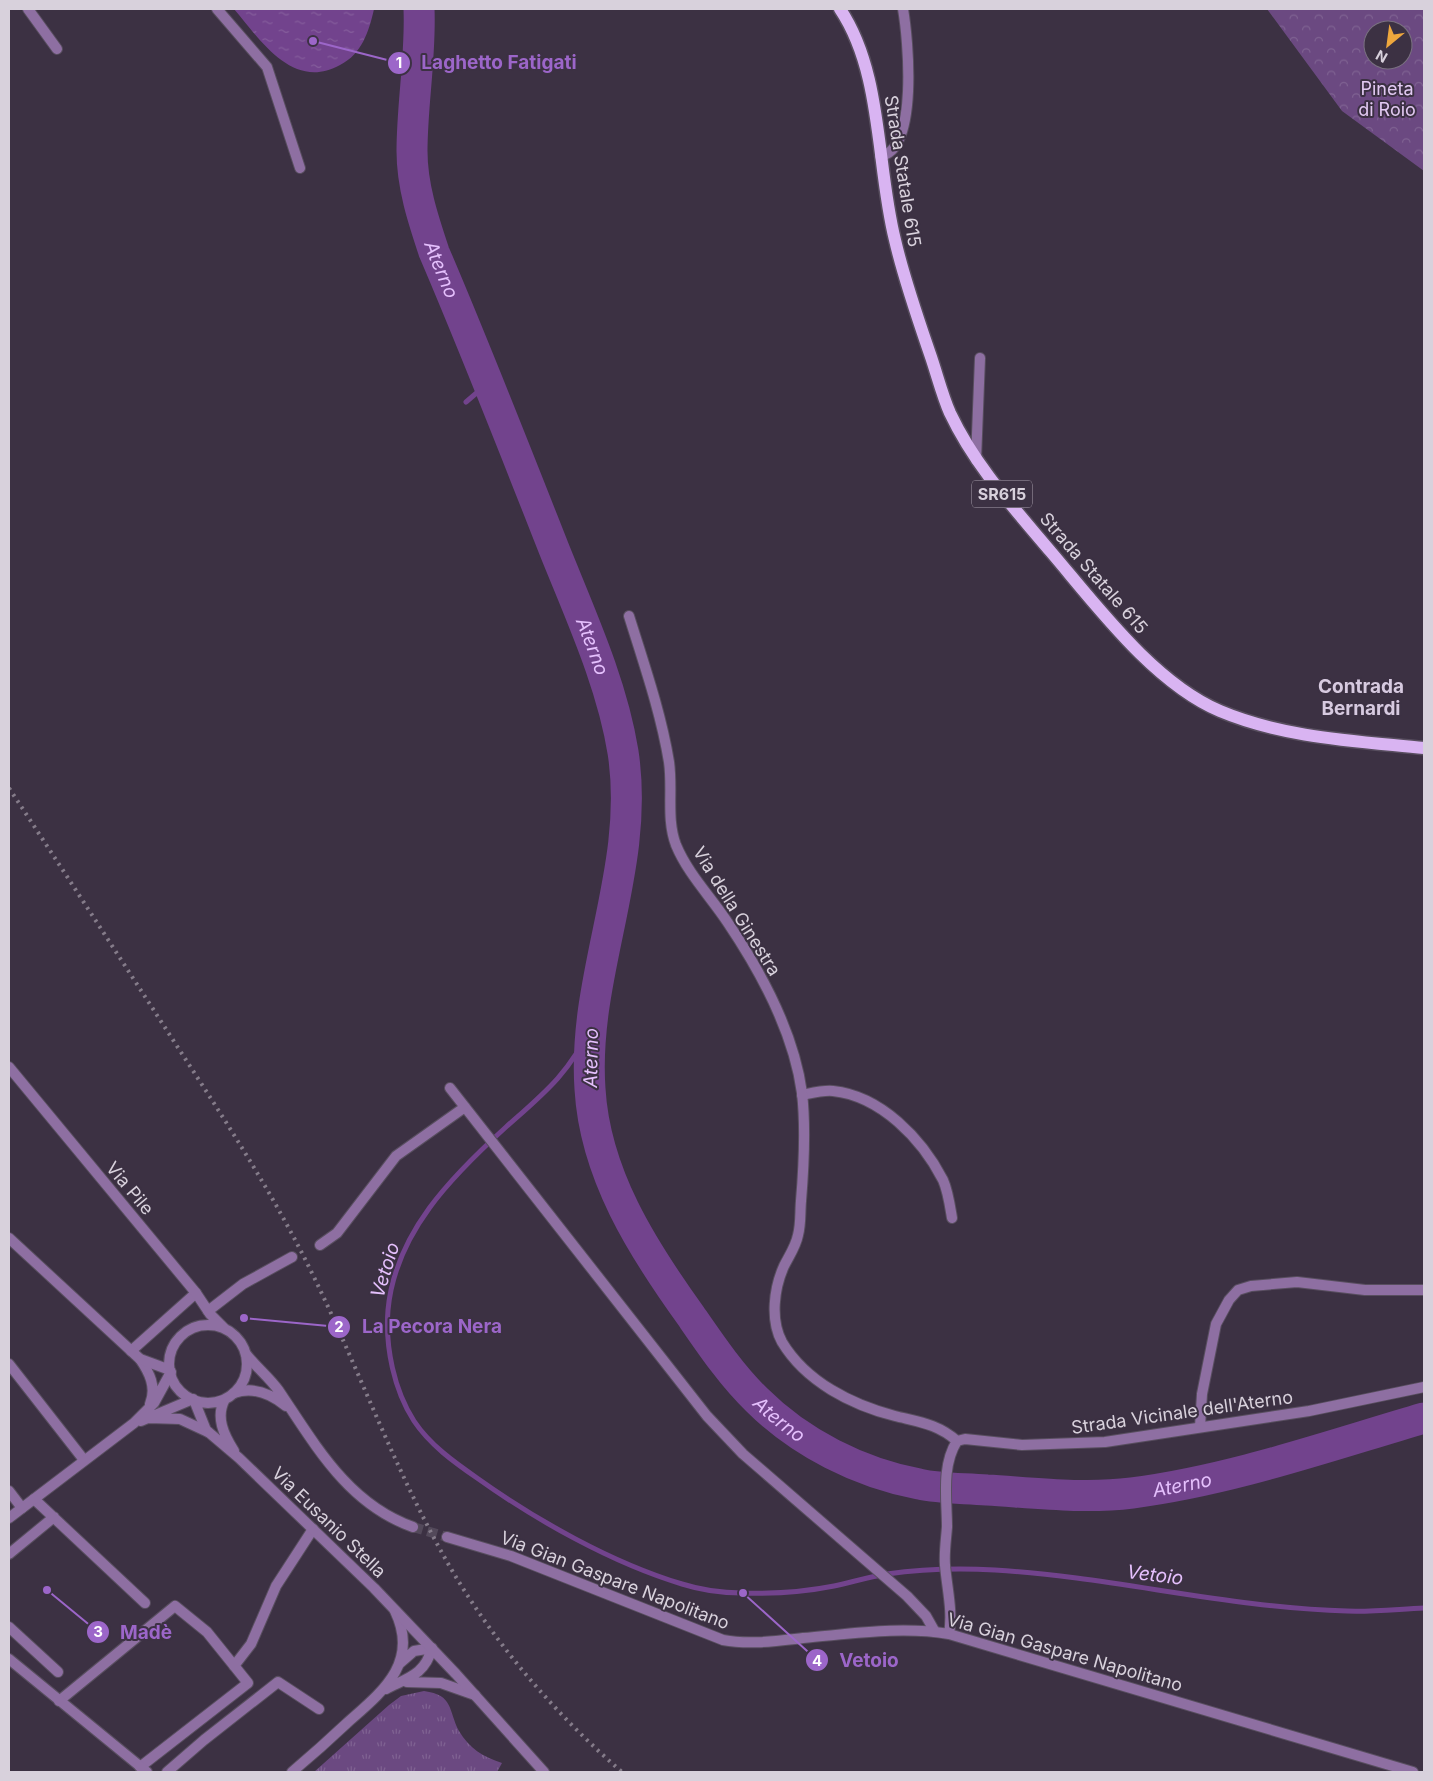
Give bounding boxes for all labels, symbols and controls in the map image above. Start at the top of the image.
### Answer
north arrow [1363,20,1413,70]
callout: Laghetto Fatigati [386,46,586,80]
text: N [1373,47,1390,67]
text: Laghetto Fatigati [421,51,577,74]
text: 1 [396,53,402,72]
park label: Pineta di Roio [1358,78,1416,120]
street label: Strada Statale 615 [881,94,925,248]
water label: Aterno [419,237,464,301]
road number: SR615 [972,480,1032,508]
street label: Strada Statale 615 [1036,508,1152,638]
water label: Aterno [571,613,614,678]
district label: Contrada Bernardi [1318,675,1404,720]
street label: Via della Ginestra [689,842,785,980]
water label: Aterno [579,1028,603,1089]
street label: Via Pile [102,1157,158,1219]
water label: Vetoio [366,1240,404,1300]
callout: La Pecora Nera [327,1310,512,1344]
text: La Pecora Nera [362,1315,502,1338]
text: 2 [334,1317,344,1336]
street label: Strada Vicinale dell'Aterno [1070,1386,1294,1438]
water label: Aterno [748,1391,810,1447]
street label: Via Eusanio Stella [268,1462,390,1582]
water label: Aterno [1150,1467,1214,1502]
street label: Via Gian Gaspare Napolitano [498,1527,732,1633]
water label: Vetoio [1126,1560,1184,1590]
street label: Via Gian Gaspare Napolitano [945,1608,1185,1696]
callout: Madè [85,1615,182,1649]
text: Madè [120,1621,172,1644]
text: 3 [93,1622,103,1641]
callout: Vetoio [804,1643,909,1677]
text: Vetoio [839,1649,899,1672]
text: 4 [812,1651,822,1670]

